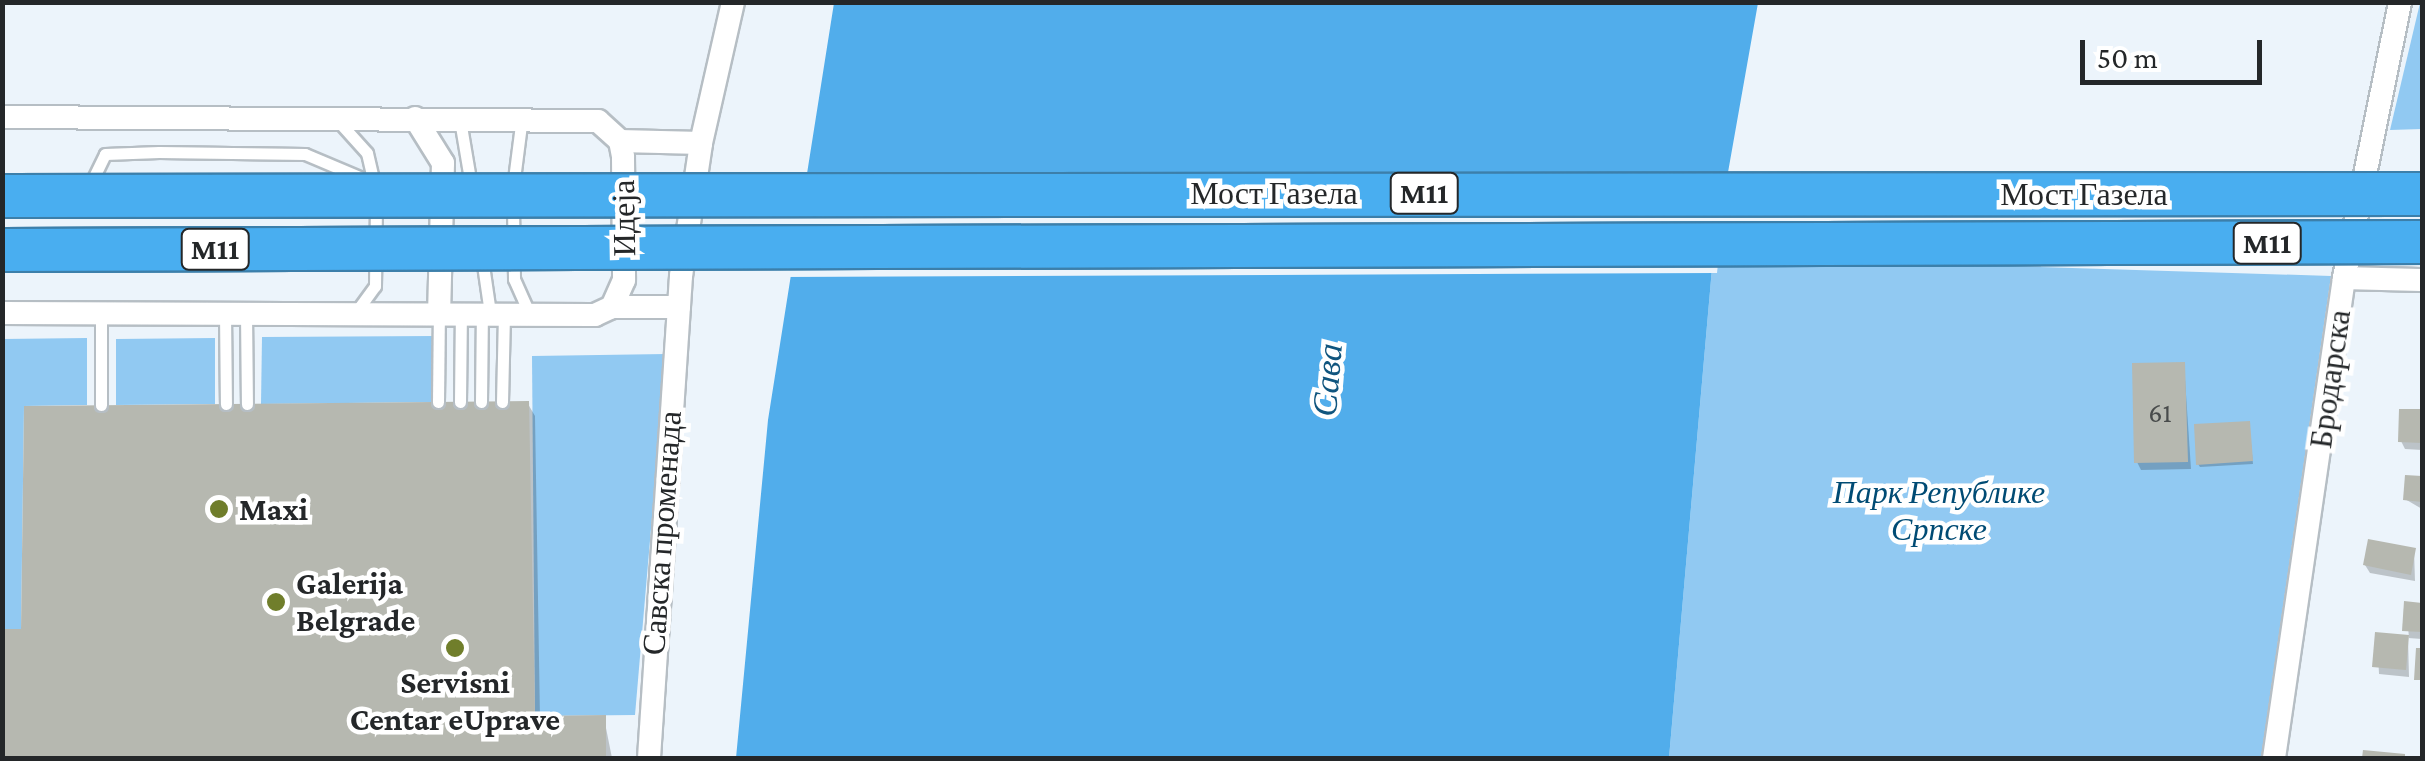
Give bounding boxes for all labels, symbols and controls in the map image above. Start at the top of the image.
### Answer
scale bar [2085,20,2268,82]
text: 50 m [2097,41,2158,74]
road number: M11 [1389,168,1459,218]
street label: Мост Газела [1190,174,1358,212]
street label: Мост Газела [2000,175,2168,213]
street label: Идеја [604,179,644,257]
road number: M11 [2232,218,2302,268]
road number: M11 [180,224,250,274]
street label: Бродарска [2301,307,2359,451]
water label: Сава [1304,342,1352,418]
house number: 61 [2148,396,2172,430]
street label: Савска променада [634,410,690,656]
park label: Парк Републике Српске [1833,474,2045,549]
place label: Maxi [239,490,308,528]
marker: Maxi [208,498,230,520]
place label: Galerija Belgrade [296,565,415,640]
marker: Galerija Belgrade [265,591,287,613]
marker: Servisni Centar eUprave [444,637,466,659]
place label: Servisni Centar eUprave [350,664,560,739]

